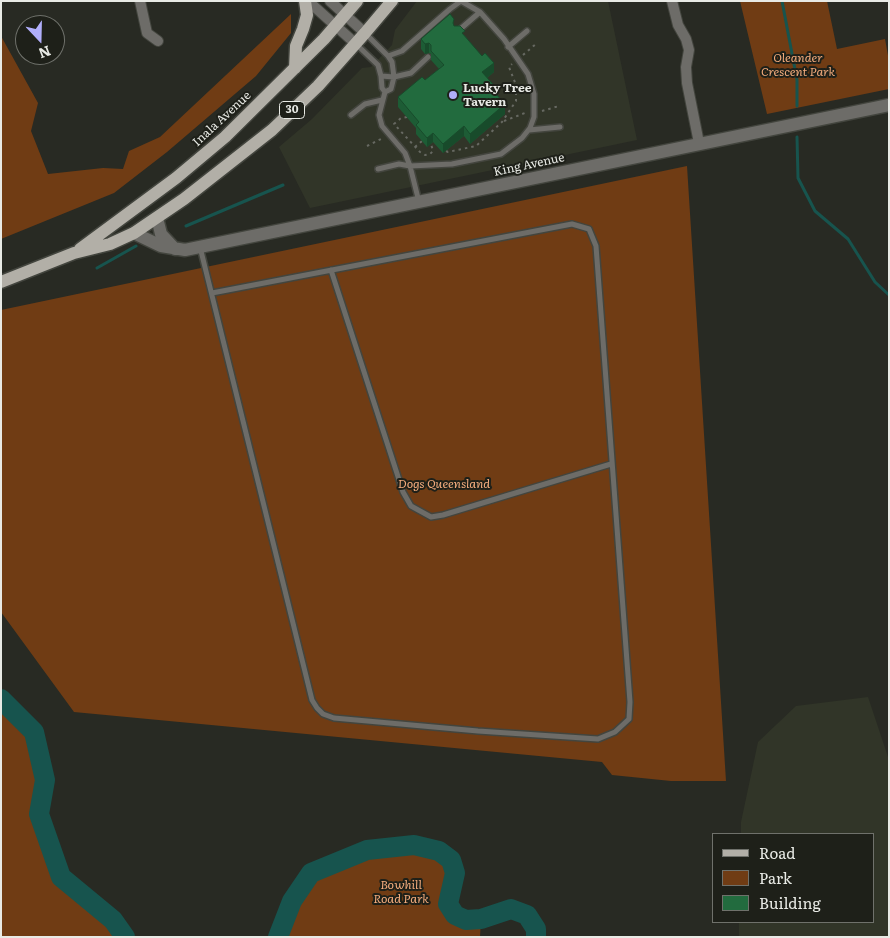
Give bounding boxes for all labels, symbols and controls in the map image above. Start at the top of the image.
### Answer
north arrow [15,15,65,65]
text: N [36,42,54,65]
park label: Oleander Crescent Park [761,51,835,79]
place label: Lucky Tree Tavern [463,81,532,109]
street label: Inala Avenue [190,88,254,150]
marker: Lucky Tree Tavern [447,89,459,101]
road number: 30 [280,102,304,118]
street label: King Avenue [492,150,566,180]
park label: Dogs Queensland [398,477,490,491]
legend [712,833,875,923]
text: Road [759,841,795,864]
text: Park [759,866,792,889]
park label: Bowhill Road Park [373,878,429,906]
text: Building [759,891,821,914]

